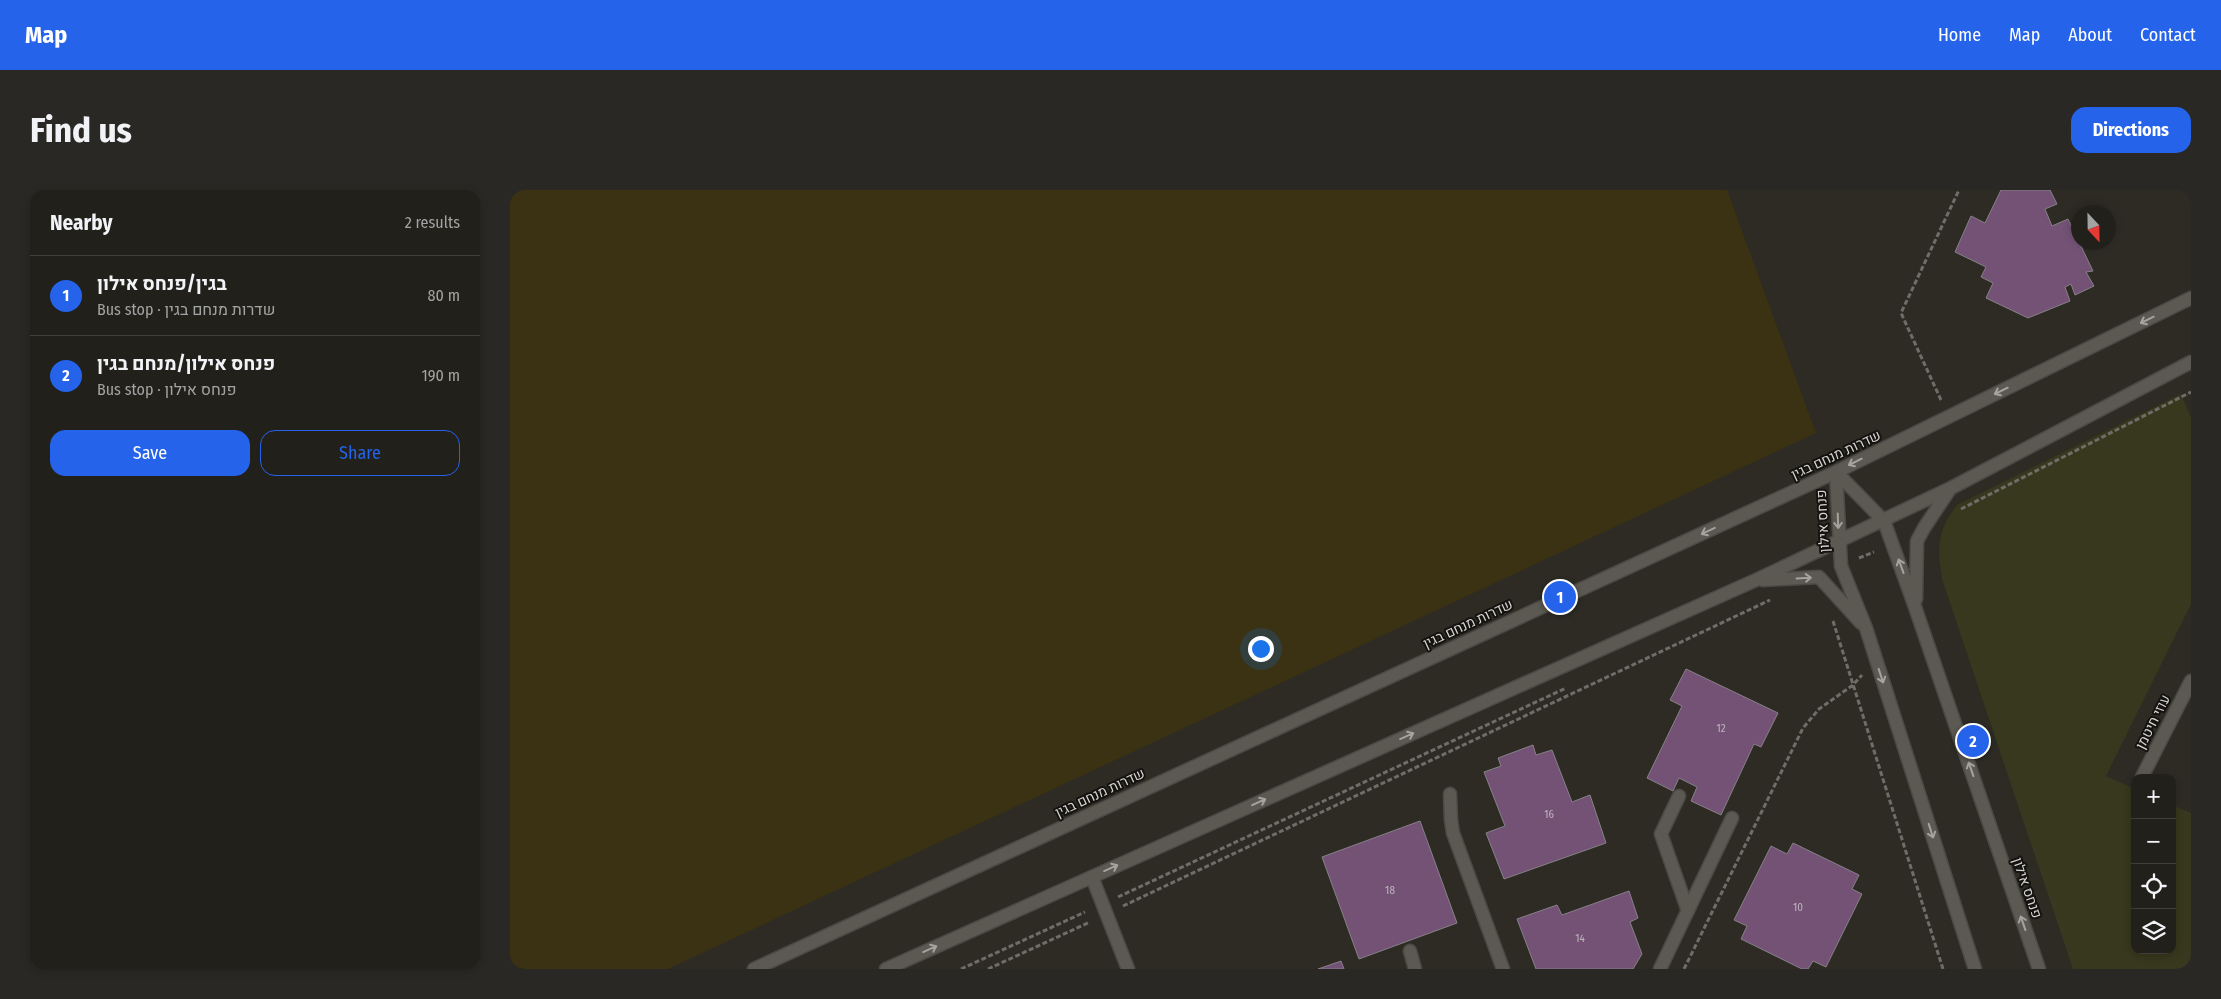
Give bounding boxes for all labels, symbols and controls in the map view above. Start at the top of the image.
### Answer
text: Map [25,21,67,49]
text: Home [1938,24,1981,46]
text: Map [2009,24,2040,46]
text: About [2068,24,2112,46]
text: Contact [2140,24,2196,46]
button: Directions [2071,107,2191,153]
text: Find us [30,109,132,151]
north arrow [2071,205,2116,250]
text: Nearby [50,210,112,236]
text: 2 results [405,213,460,232]
text: בגין/פנחס אילון [97,272,227,295]
text: 1 [63,286,69,305]
text: 80 m [428,286,460,305]
text: Bus stop · שדרות מנחם בגין [97,300,275,319]
one-way arrow [2140,316,2155,325]
text: פנחס אילון/מנחם בגין [97,352,275,375]
text: 2 [62,366,70,385]
text: 190 m [422,366,460,385]
text: Bus stop · פנחס אילון [97,380,237,399]
one-way arrow [1994,387,2009,396]
street label: שדרות מנחם בגין [1788,427,1884,483]
button: Save [50,430,250,476]
button: Share [260,430,460,476]
one-way arrow [1848,458,1863,468]
street label: פנחס אילון [1813,489,1833,553]
one-way arrow [1833,512,1842,528]
one-way arrow [1701,526,1716,536]
one-way arrow [1895,559,1905,574]
one-way arrow [1796,573,1812,583]
pin: 1 [1544,578,1576,616]
street label: שדרות מנחם בגין [1420,596,1516,652]
your location [1248,636,1274,662]
one-way arrow [1877,668,1887,684]
street label: עוזי חיטמן [2132,692,2174,752]
house number: 12 [1716,722,1726,735]
pin: 2 [1957,722,1989,760]
one-way arrow [1399,730,1414,740]
one-way arrow [1966,762,1975,777]
street label: שדרות מנחם בגין [1052,765,1148,821]
map controls [2131,774,2176,954]
button: + [2131,774,2176,819]
one-way arrow [1251,797,1266,807]
house number: 16 [1544,808,1554,821]
button: − [2131,819,2176,864]
one-way arrow [1926,822,1936,838]
street label: פנחס אילון [2009,855,2045,921]
one-way arrow [1103,863,1118,873]
button: locate [2131,864,2176,909]
house number: 18 [1385,884,1395,897]
house number: 10 [1793,901,1803,914]
button: layers [2131,909,2176,954]
one-way arrow [2018,916,2027,931]
house number: 14 [1575,932,1585,945]
one-way arrow [922,944,937,954]

